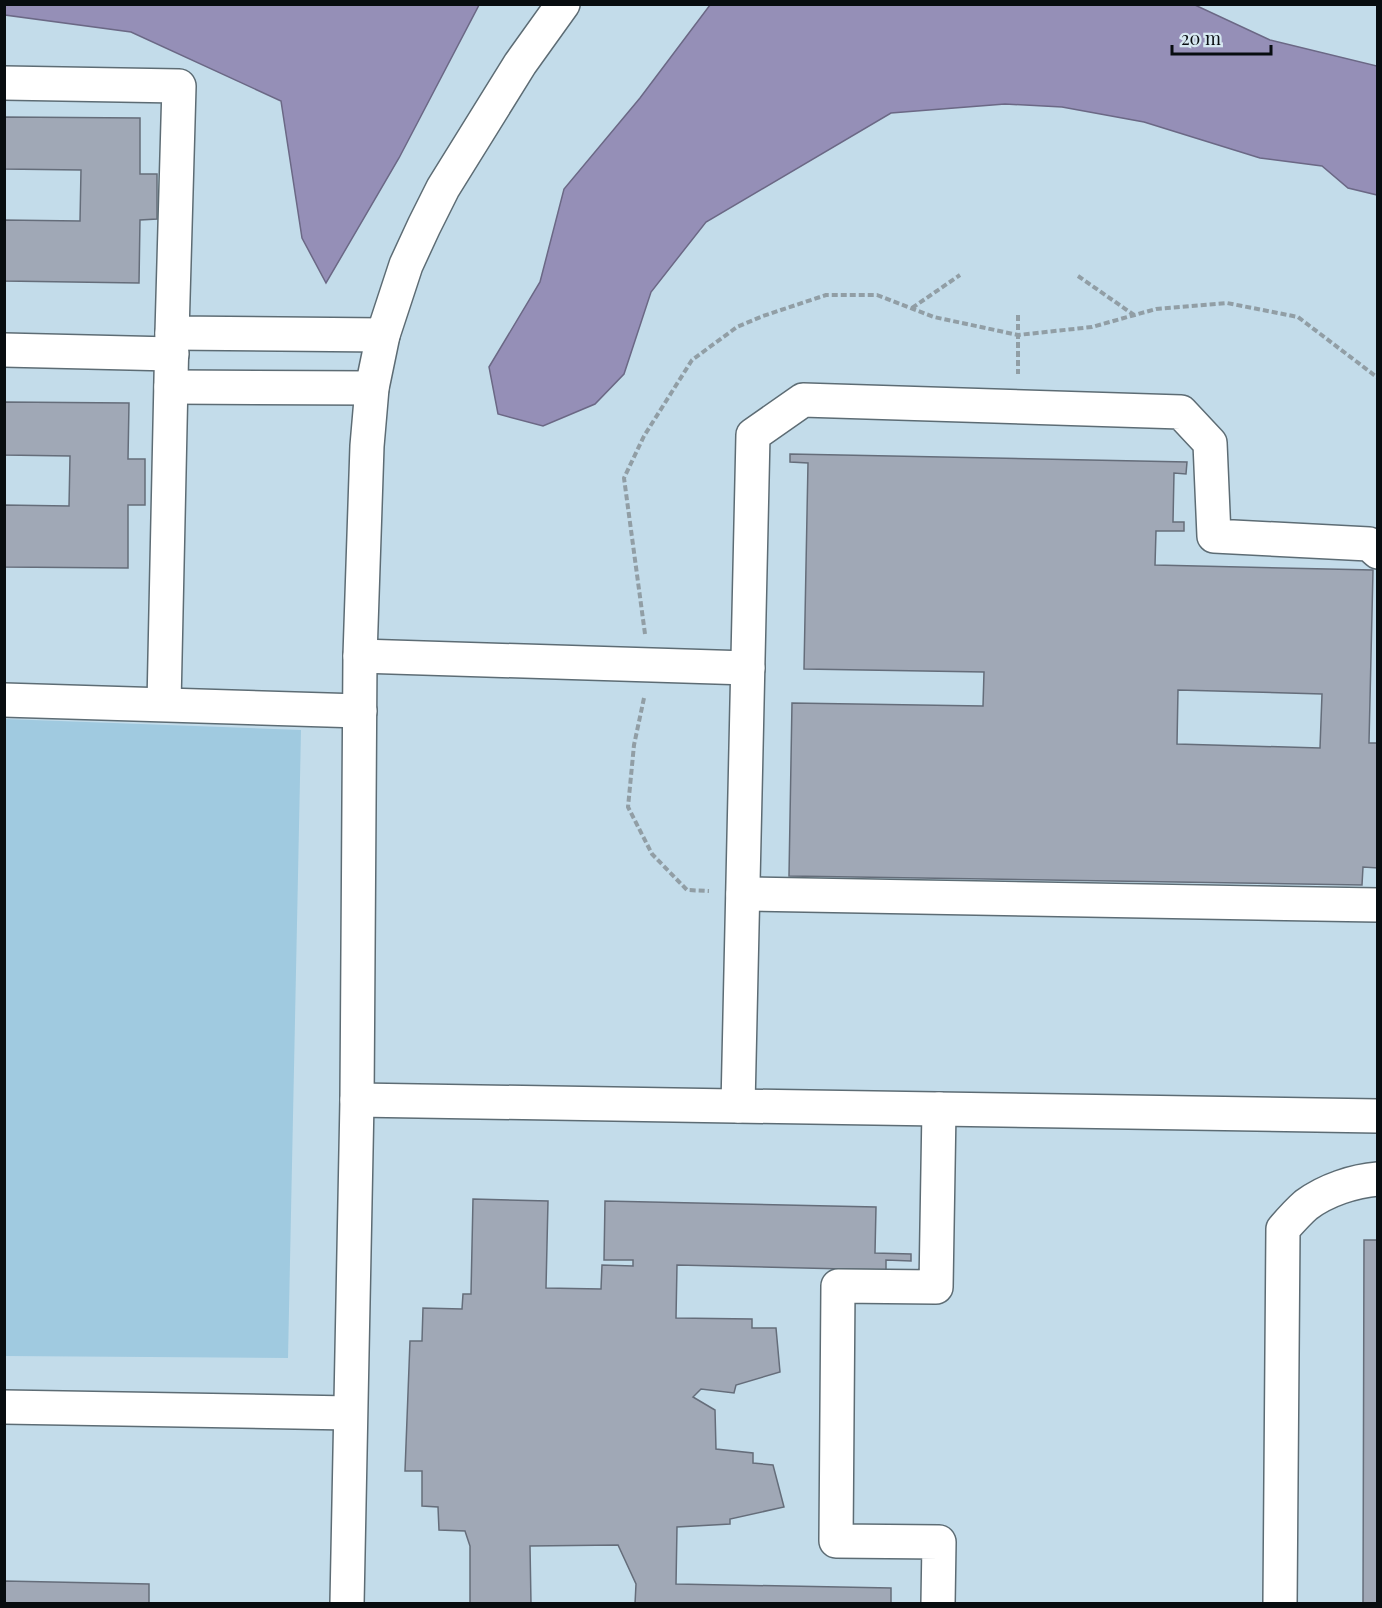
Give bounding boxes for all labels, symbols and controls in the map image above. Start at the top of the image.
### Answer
scale bar [1172,18,1271,56]
text: 20 m [1181,26,1221,50]

